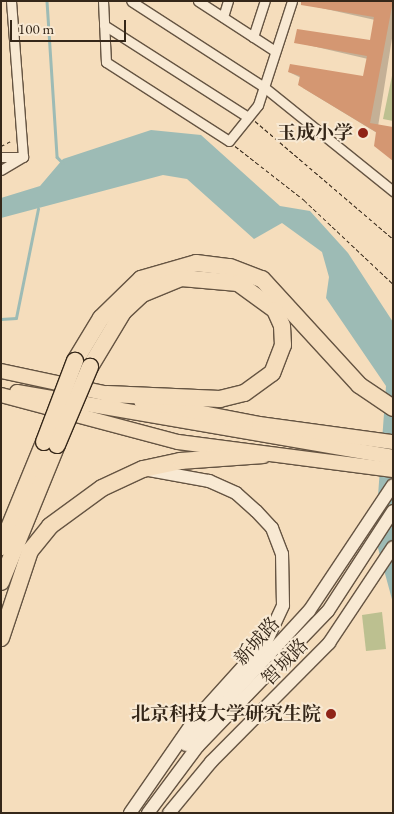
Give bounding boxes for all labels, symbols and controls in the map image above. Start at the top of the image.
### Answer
scale bar [12,10,129,42]
text: 100 m [18,19,54,38]
place label: 玉成小学 [277,122,353,144]
marker: 玉成小学 [357,127,369,139]
street label: 新城路 [229,612,285,670]
street label: 智城路 [257,634,313,690]
place label: 北京科技大学研究生院 [131,703,321,725]
marker: 北京科技大学研究生院 [325,708,337,720]

